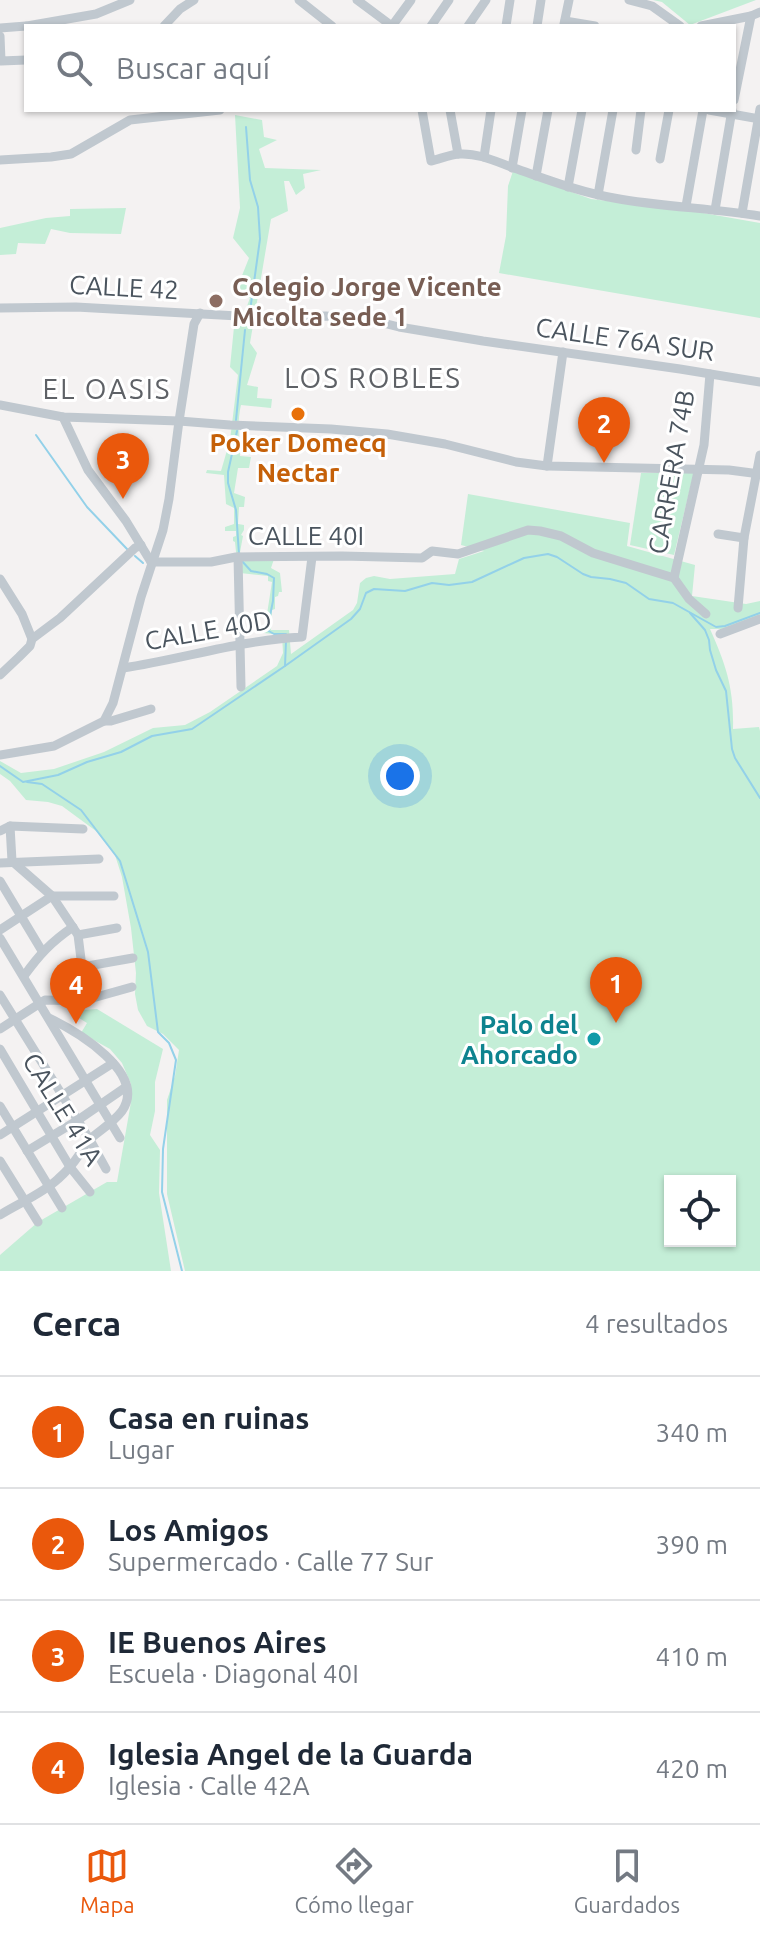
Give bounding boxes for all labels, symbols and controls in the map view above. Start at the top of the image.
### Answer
search box [24,24,736,112]
icon: search [52,46,96,90]
text: Buscar aquí [116,51,270,85]
street label: CALLE 42 [68,270,180,304]
place label: Colegio Jorge Vicente Micolta sede 1 [232,272,502,331]
marker: Colegio Jorge Vicente Micolta sede 1 [207,292,225,310]
street label: CALLE 76A SUR [534,312,716,366]
district label: LOS ROBLES [284,362,462,393]
district label: EL OASIS [43,373,171,404]
street label: CARRERA 74B [642,388,700,556]
pin: 2 [578,397,630,463]
marker: Poker Domecq Nectar [289,405,307,423]
place label: Poker Domecq Nectar [209,428,387,487]
pin: 3 [97,433,149,499]
street label: CALLE 40I [248,521,364,550]
street label: CALLE 40D [142,605,274,655]
your location [380,756,420,796]
pin: 1 [590,957,642,1023]
pin: 4 [50,958,102,1024]
place label: Palo del Ahorcado [461,1010,578,1069]
marker: Palo del Ahorcado [585,1030,603,1048]
street label: CALLE 41A [17,1048,109,1170]
map controls [664,1175,736,1247]
button: locate [664,1175,736,1247]
text: Cerca [32,1304,121,1342]
text: 4 resultados [585,1309,728,1338]
text: Casa en ruinas [108,1401,309,1435]
text: 1 [51,1418,65,1447]
text: 340 m [656,1418,728,1447]
text: Lugar [108,1435,174,1464]
text: Los Amigos [108,1513,269,1547]
text: 2 [51,1530,65,1559]
text: 390 m [656,1530,728,1559]
text: Supermercado · Calle 77 Sur [108,1547,433,1576]
text: IE Buenos Aires [108,1625,327,1659]
text: 3 [51,1642,65,1671]
text: 410 m [656,1642,728,1671]
text: Escuela · Diagonal 40I [108,1659,359,1688]
text: Iglesia Angel de la Guarda [108,1737,473,1771]
text: 4 [51,1754,65,1783]
text: 420 m [656,1754,728,1783]
text: Iglesia · Calle 42A [108,1771,310,1800]
tab: Mapa [80,1844,135,1917]
tab: Cómo llegar [295,1844,414,1917]
tab: Guardados [574,1844,680,1917]

